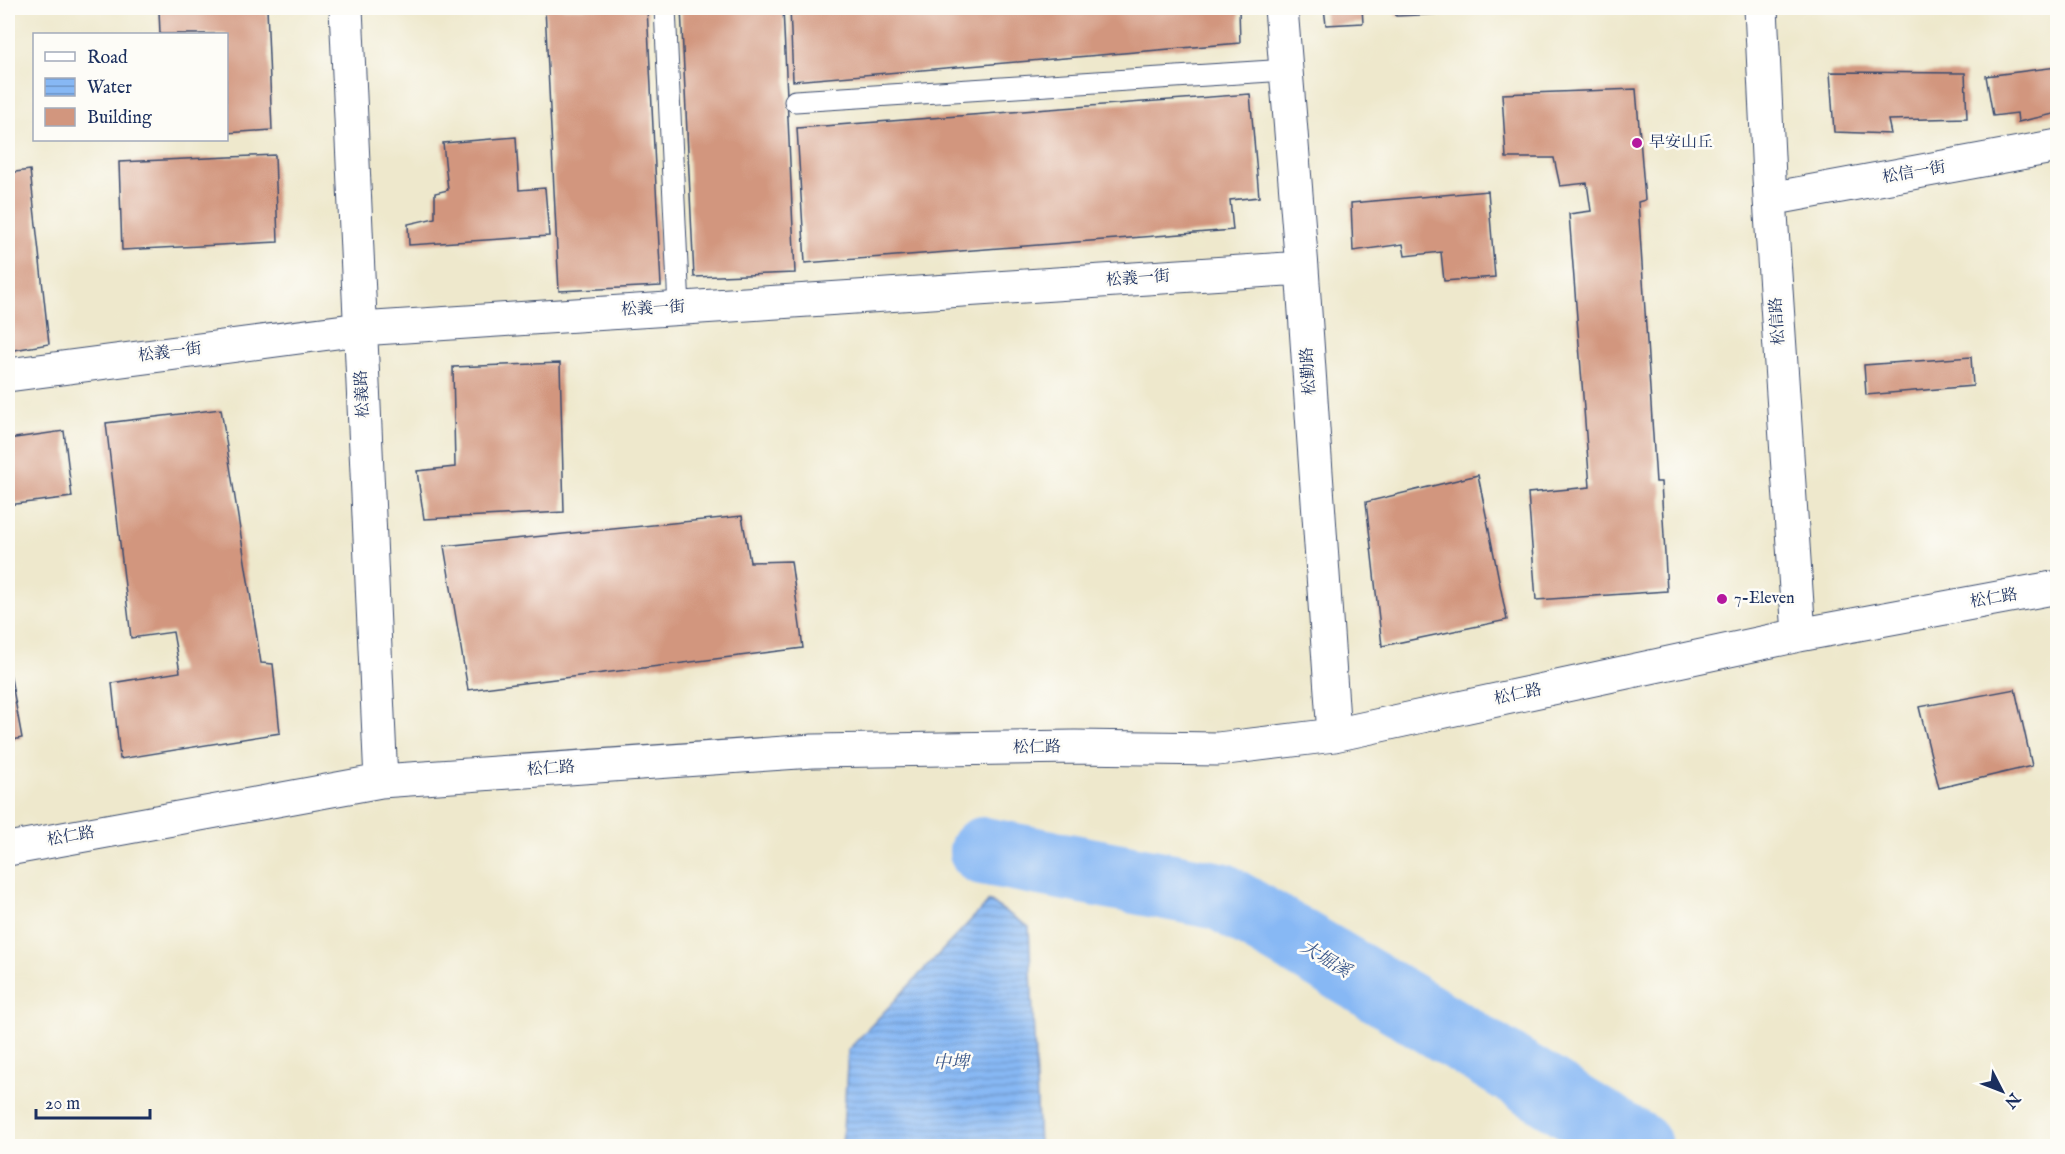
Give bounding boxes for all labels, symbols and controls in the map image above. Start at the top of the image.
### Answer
legend [33,33,228,141]
text: Road [87,47,128,70]
text: Water [87,77,132,100]
text: Building [87,107,152,130]
place label: 早安山丘 [1649,133,1713,153]
marker: 早安山丘 [1630,136,1644,150]
street label: 松信一街 [1881,158,1947,188]
street label: 松義一街 [1105,267,1171,291]
street label: 松信路 [1766,296,1790,346]
street label: 松義一街 [621,297,685,321]
street label: 松義一街 [137,339,203,367]
street label: 松勤路 [1297,346,1321,396]
street label: 松義路 [352,370,374,418]
street label: 松仁路 [1969,585,2019,613]
place label: 7-Eleven [1734,589,1795,609]
marker: 7-Eleven [1715,592,1729,606]
street label: 松仁路 [1492,680,1544,710]
street label: 松仁路 [1013,738,1061,758]
street label: 松仁路 [526,757,576,781]
street label: 松仁路 [46,823,96,851]
water label: 大堀溪 [1296,936,1356,985]
water label: 中埤 [933,1052,971,1075]
north arrow [1972,1061,2032,1121]
scale bar [36,1082,150,1120]
text: N [1999,1087,2024,1112]
text: 20 m [45,1093,80,1116]

